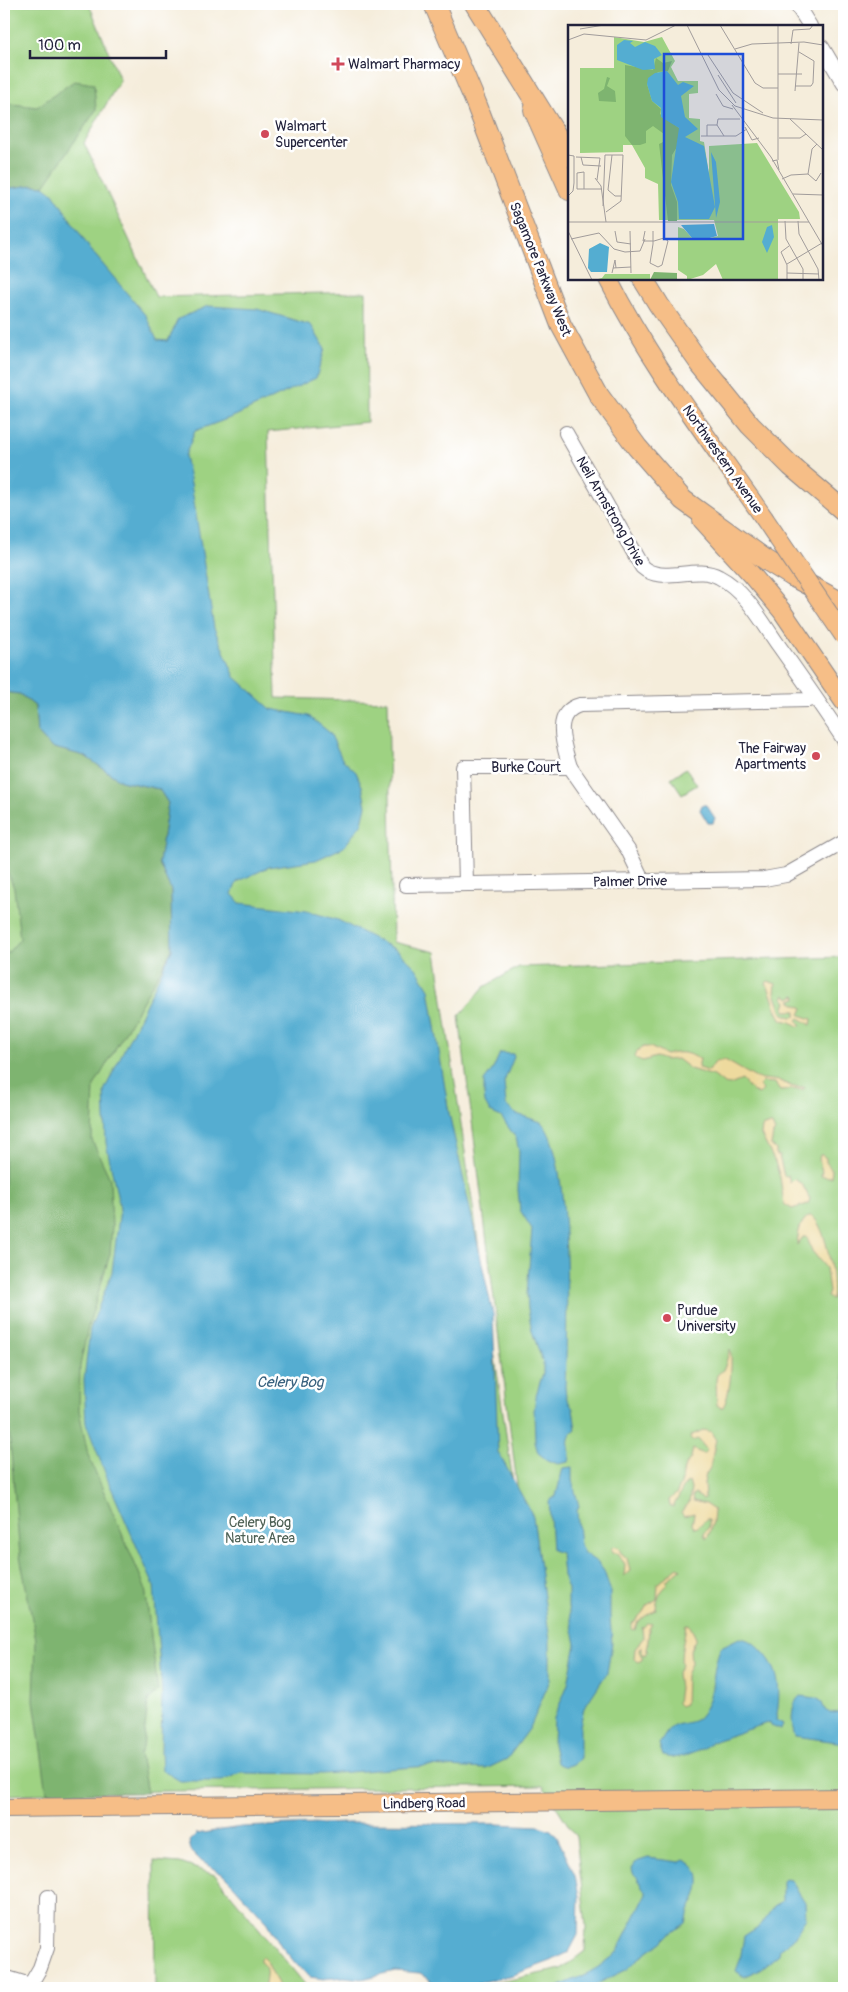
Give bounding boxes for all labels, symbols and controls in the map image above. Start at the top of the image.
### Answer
inset map [568,25,823,280]
scale bar [30,28,166,60]
text: 100 m [38,36,81,55]
place label: Walmart Pharmacy [348,56,460,73]
marker: Walmart Pharmacy [332,58,344,70]
place label: Walmart Supercenter [275,118,348,151]
marker: Walmart Supercenter [259,128,271,140]
street label: Sagamore Parkway West [506,200,575,339]
street label: Northwestern Avenue [679,402,766,517]
street label: Neil Armstrong Drive [572,454,649,569]
place label: The Fairway Apartments [734,740,807,773]
marker: The Fairway Apartments [810,750,822,762]
street label: Burke Court [491,759,561,776]
street label: Palmer Drive [593,872,667,891]
place label: Purdue University [677,1302,736,1335]
marker: Purdue University [661,1312,673,1324]
water label: Celery Bog [257,1373,325,1392]
park label: Celery Bog Nature Area [225,1514,295,1547]
street label: Lindberg Road [382,1794,466,1813]

